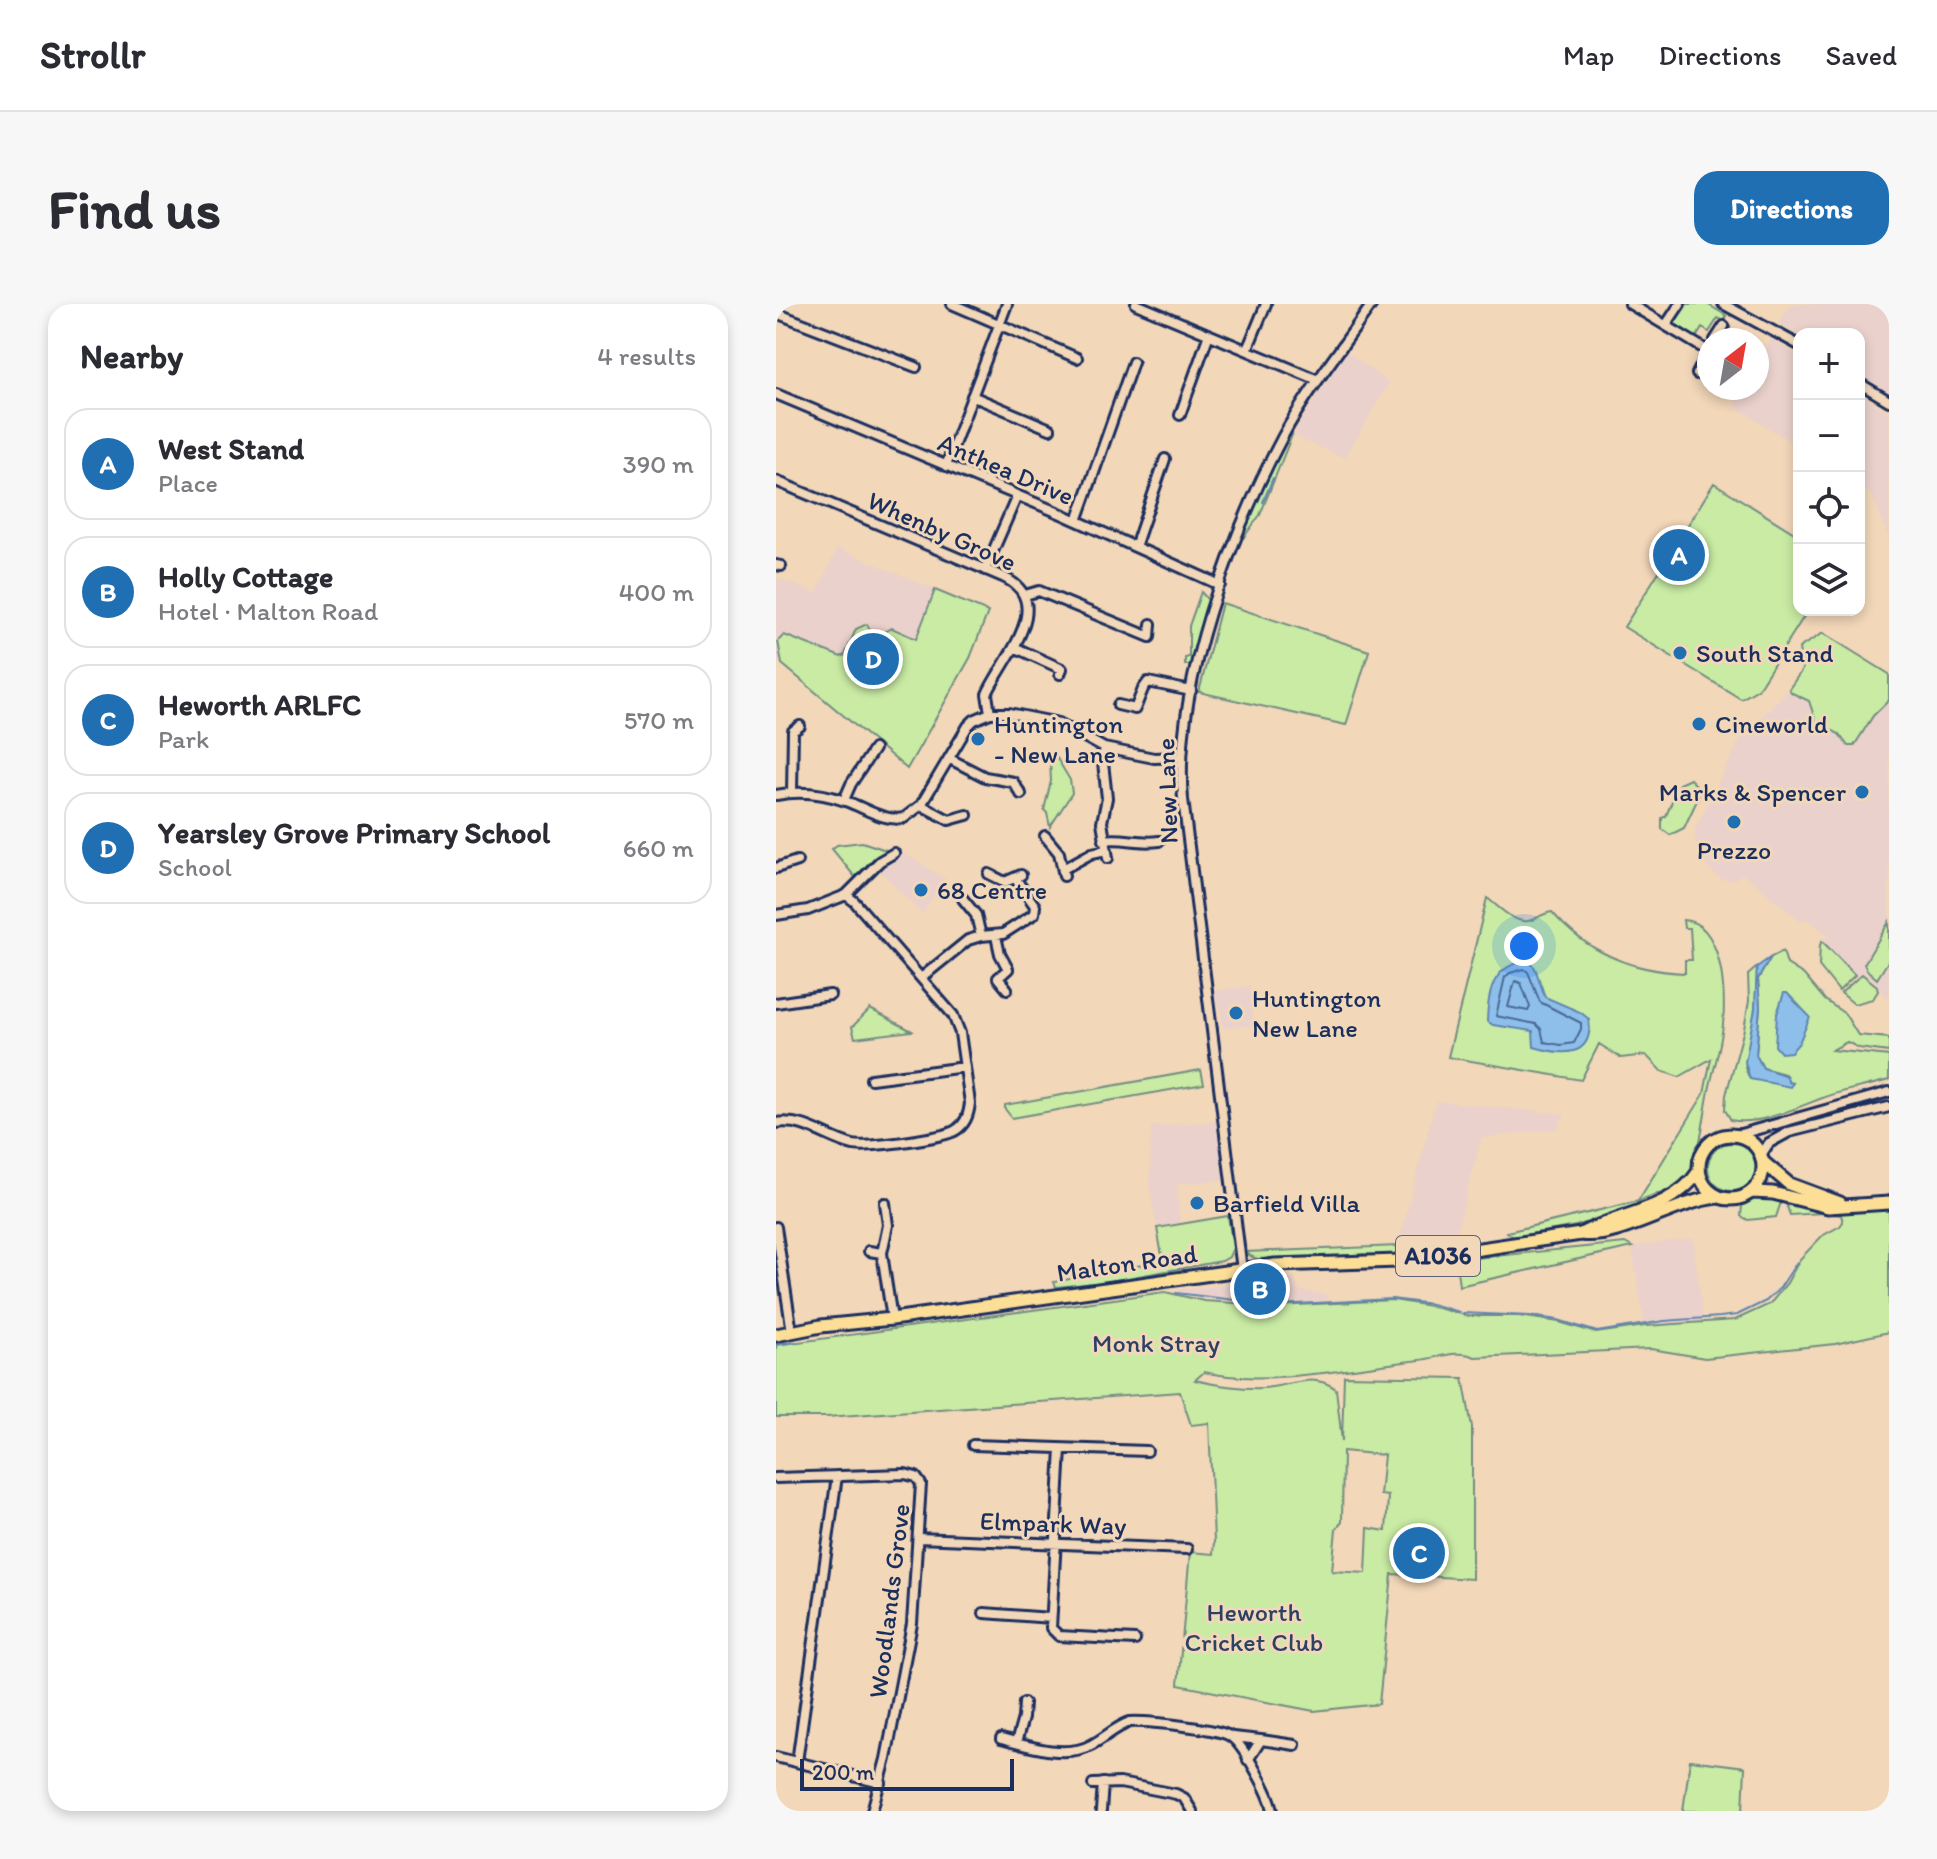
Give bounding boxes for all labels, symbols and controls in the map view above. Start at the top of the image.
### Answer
text: Strollr [40,32,145,78]
text: Map [1563,38,1614,72]
text: Directions [1658,38,1782,72]
text: Saved [1826,38,1897,72]
button: Directions [1694,171,1889,245]
text: Find us [48,175,221,242]
north arrow [1697,328,1769,400]
map controls [1793,328,1865,616]
button: + [1793,328,1865,400]
text: Nearby [80,336,183,377]
text: 4 results [597,340,696,372]
button: − [1793,400,1865,472]
street label: Anthea Drive [933,426,1079,512]
text: West Stand [158,430,304,467]
text: A [100,448,116,480]
text: 390 m [622,448,694,480]
text: Place [158,467,218,499]
button: locate [1793,472,1865,544]
street label: Whenby Grove [863,484,1021,578]
pin: A [1653,525,1705,585]
button: layers [1793,544,1865,616]
text: Holly Cottage [158,558,333,595]
text: B [100,576,116,608]
text: 400 m [619,576,694,608]
text: Hotel · Malton Road [158,595,378,627]
pin: D [847,629,899,689]
place label: South Stand [1696,637,1834,669]
marker: South Stand [1671,644,1689,662]
text: Heworth ARLFC [158,686,361,723]
text: C [100,704,116,736]
text: 570 m [624,704,694,736]
place label: Huntington - New Lane [994,708,1123,770]
place label: Cineworld [1715,708,1828,740]
marker: Cineworld [1690,715,1708,733]
text: Park [158,723,209,755]
marker: Huntington - New Lane [969,730,987,748]
street label: New Lane [1149,738,1185,844]
place label: Marks & Spencer [1659,776,1847,808]
marker: Marks & Spencer [1853,783,1871,801]
marker: Prezzo [1725,813,1743,831]
text: Yearsley Grove Primary School [158,814,550,851]
text: D [99,832,117,864]
text: 660 m [623,832,694,864]
place label: Prezzo [1697,834,1771,866]
text: School [158,851,232,883]
place label: 68 Centre [937,874,1047,906]
marker: 68 Centre [912,881,930,899]
your location [1504,926,1544,966]
place label: Huntington New Lane [1252,982,1381,1044]
marker: Huntington New Lane [1227,1004,1245,1022]
place label: Barfield Villa [1213,1187,1361,1219]
marker: Barfield Villa [1188,1194,1206,1212]
road number: A1036 [1396,1236,1480,1276]
street label: Malton Road [1055,1237,1200,1289]
pin: B [1234,1259,1286,1319]
park label: Monk Stray [1092,1327,1220,1359]
street label: Woodlands Grove [861,1502,917,1700]
street label: Elmpark Way [979,1504,1127,1542]
pin: C [1393,1523,1445,1583]
park label: Heworth Cricket Club [1185,1596,1323,1658]
scale bar [800,1755,1014,1791]
text: 200 m [812,1759,874,1786]

